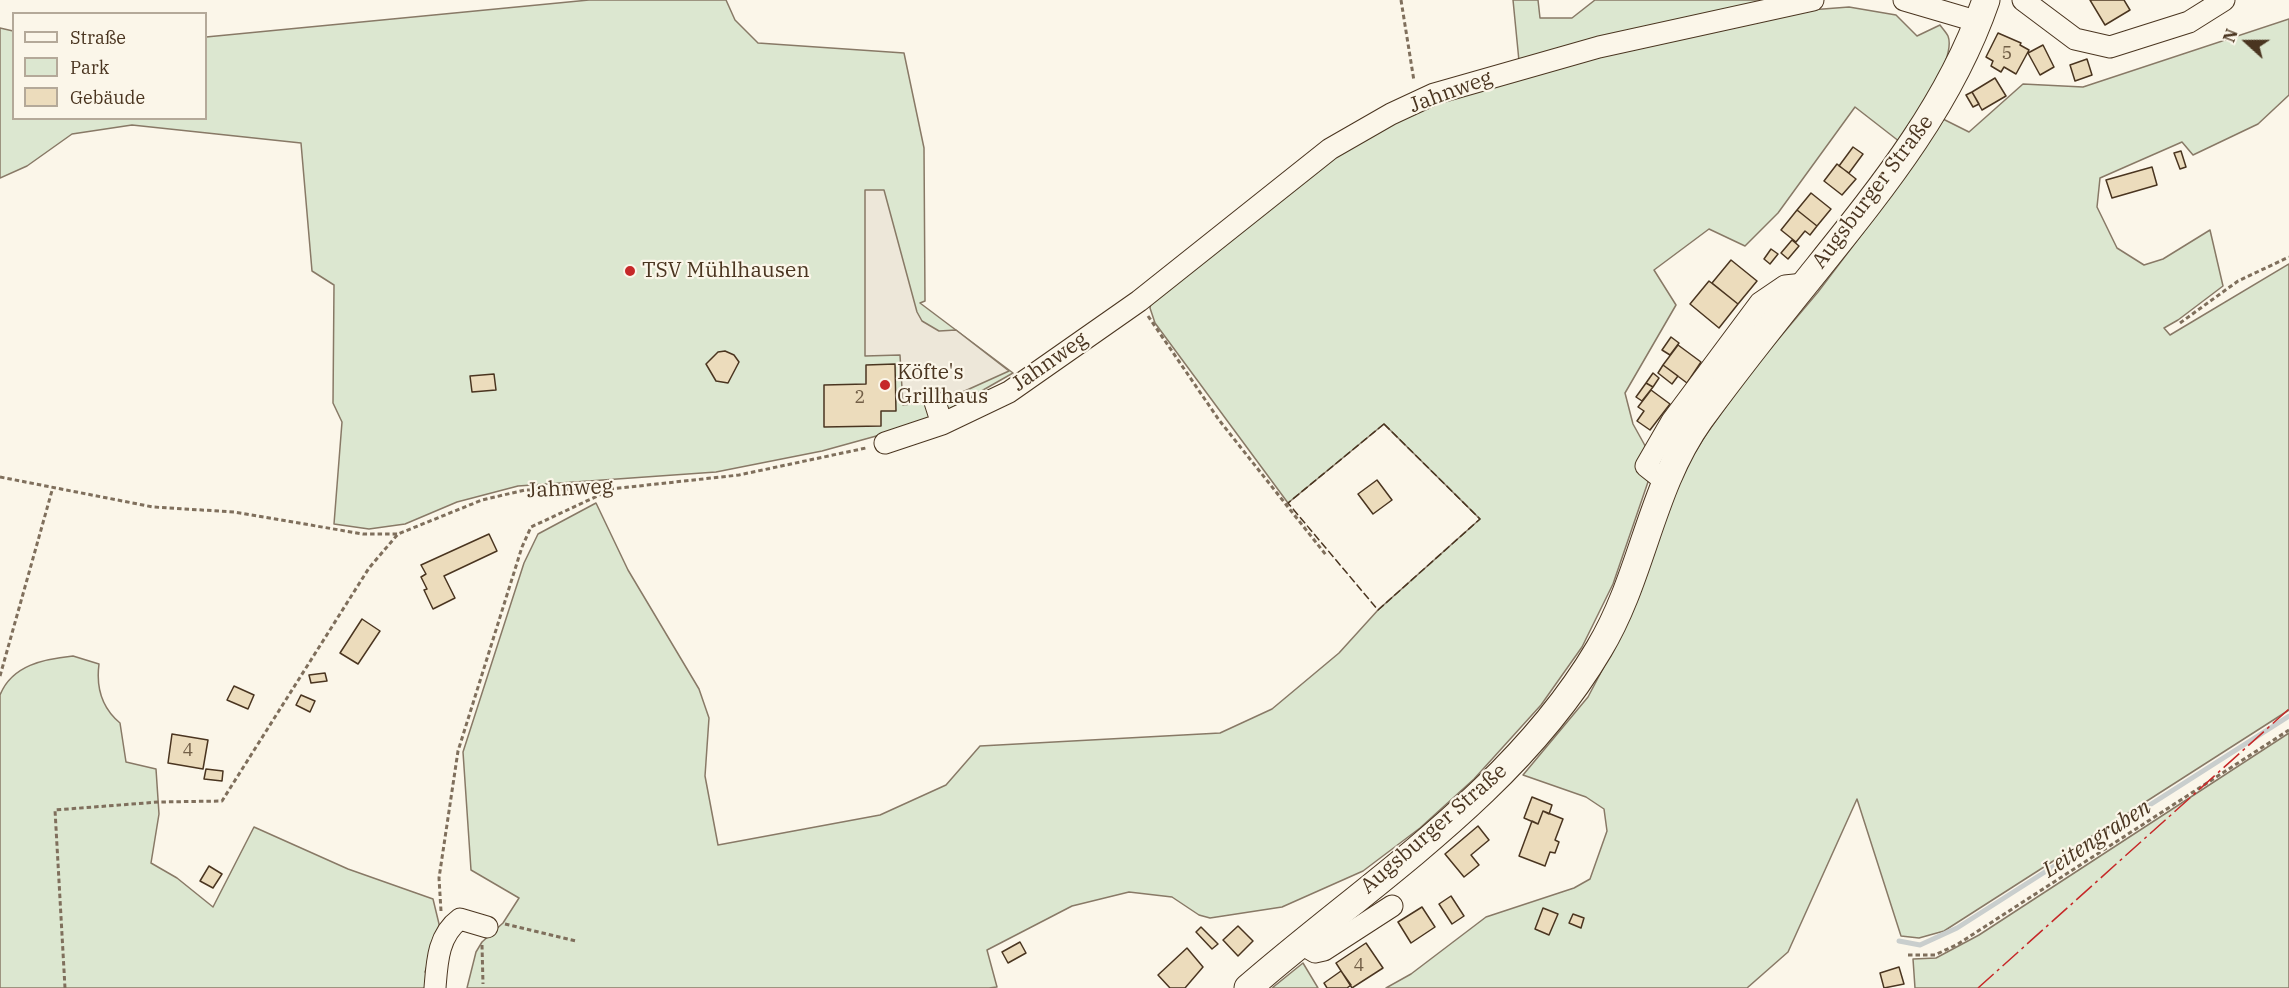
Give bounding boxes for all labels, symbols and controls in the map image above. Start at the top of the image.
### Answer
legend [12,12,207,120]
north arrow [2217,12,2277,72]
text: Straße [70,26,126,49]
text: N [2219,26,2242,45]
house number: 5 [2002,43,2012,65]
text: Park [70,56,109,79]
street label: Jahnweg [1406,65,1496,119]
text: Gebäude [70,86,145,109]
street label: Augsburger Straße [1807,110,1939,274]
place label: TSV Mühlhausen [642,258,810,284]
marker: TSV Mühlhausen [623,264,637,278]
street label: Jahnweg [1007,327,1093,397]
place label: Köfte's Grillhaus [897,360,988,410]
marker: Köfte's Grillhaus [878,378,892,392]
house number: 2 [855,387,865,409]
street label: Jahnweg [526,474,614,504]
house number: 4 [183,740,193,762]
street label: Augsburger Straße [1356,759,1512,899]
water label: Leitengraben [2038,794,2156,884]
house number: 4 [1354,955,1364,977]

